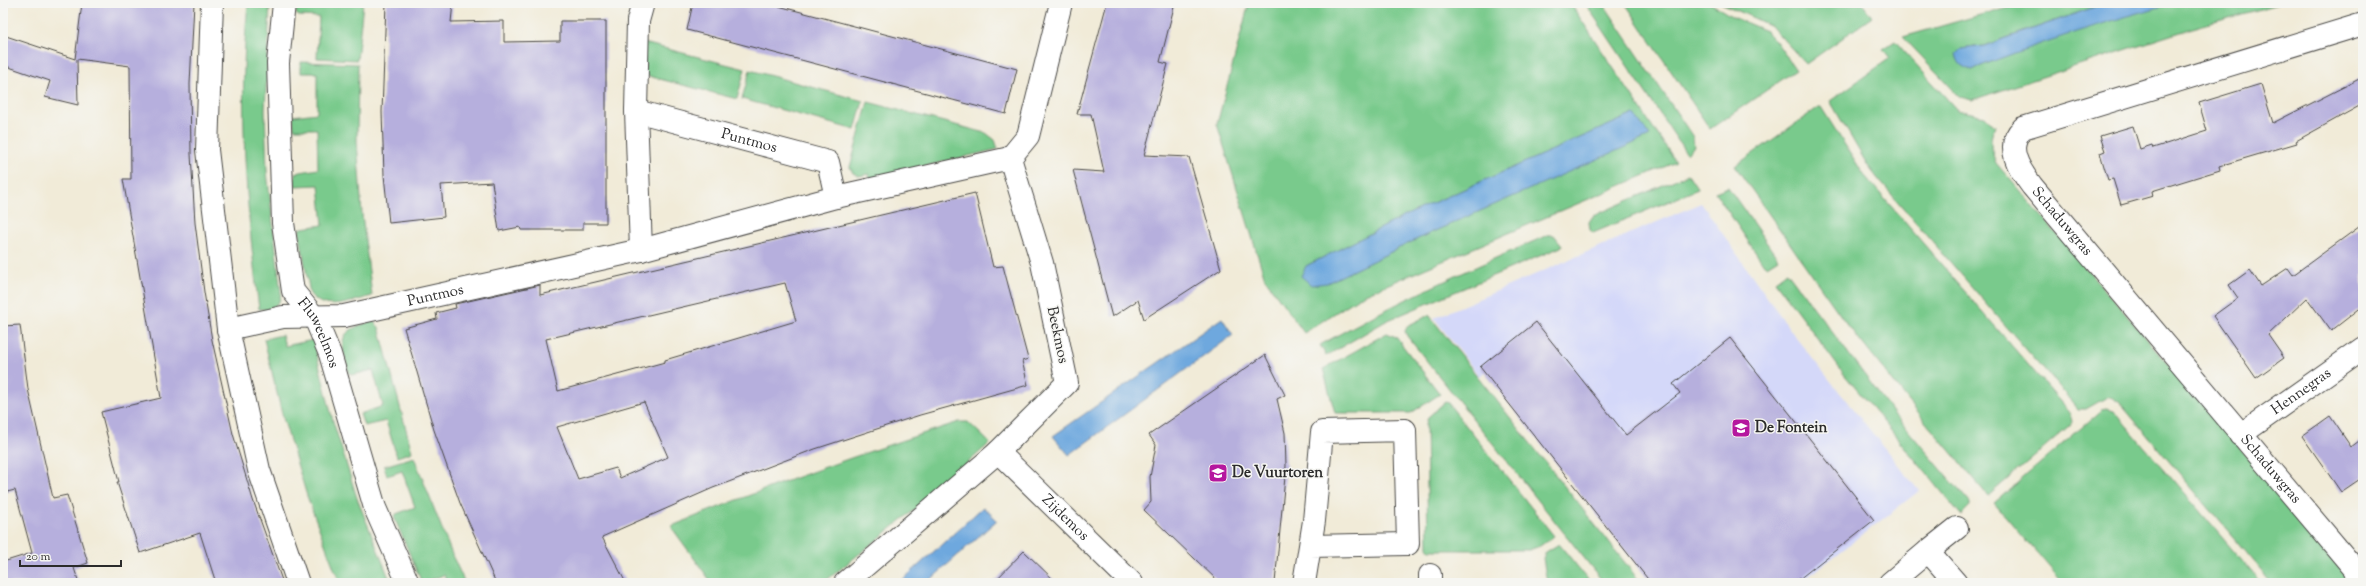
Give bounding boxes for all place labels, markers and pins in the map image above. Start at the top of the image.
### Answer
school or university icon: De Fontein [1730,417,1752,439]
place label: De Fontein [1755,418,1827,439]
school or university icon: De Vuurtoren [1207,462,1229,484]
place label: De Vuurtoren [1232,463,1323,484]

